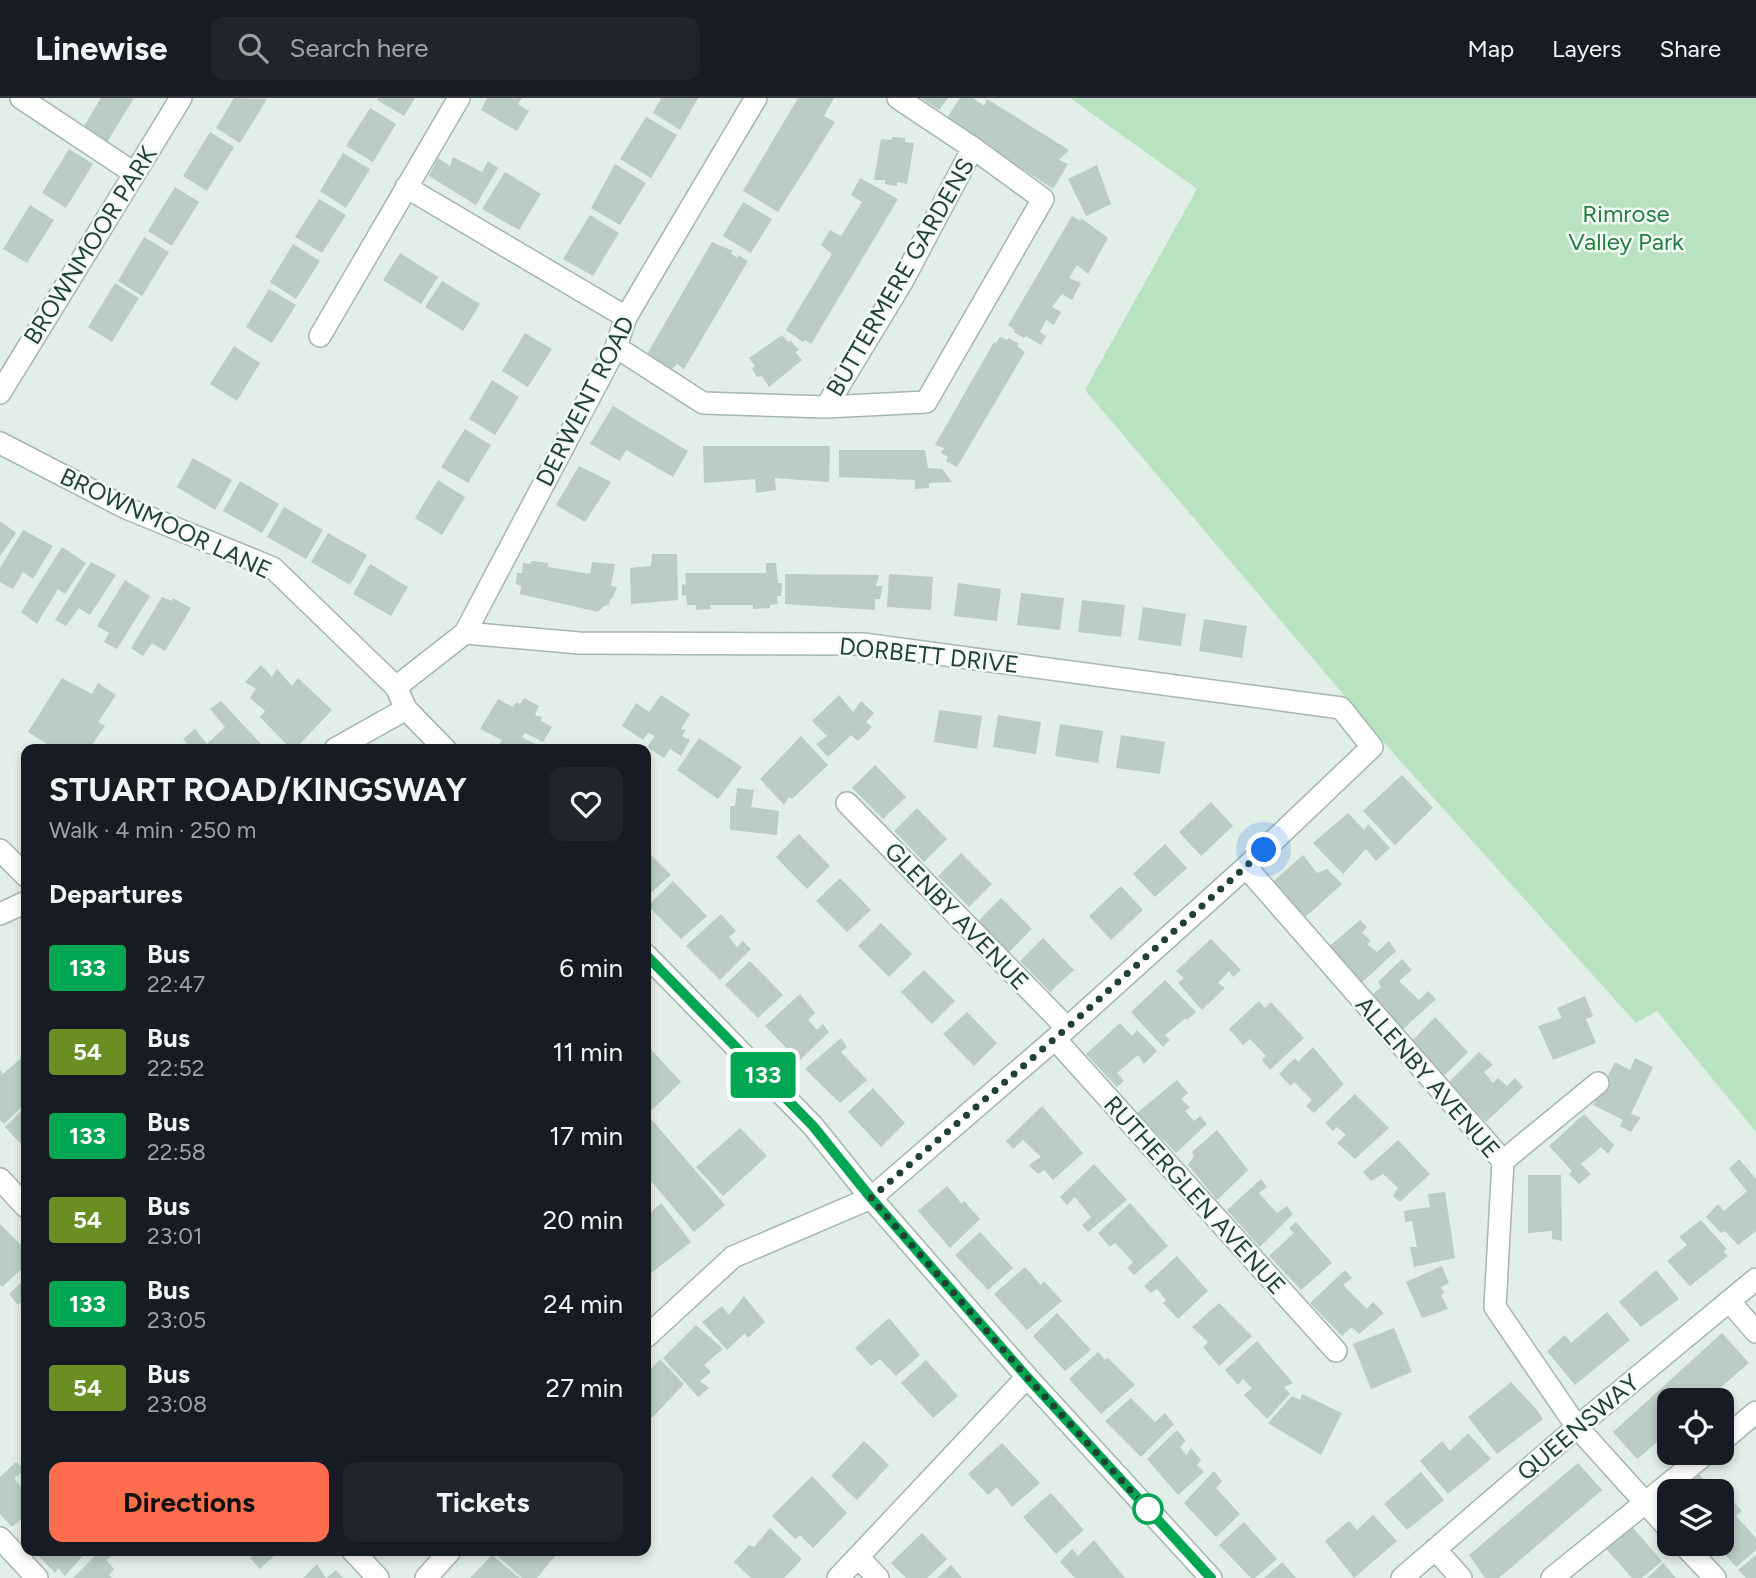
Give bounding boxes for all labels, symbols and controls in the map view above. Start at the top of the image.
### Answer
search box [210,17,700,80]
text: Linewise [35,29,168,68]
icon: search [234,29,272,67]
text: Search here [290,32,428,64]
text: Map [1467,34,1514,63]
text: Layers [1552,34,1621,63]
text: Share [1659,34,1721,63]
street label: BROWNMOOR PARK [17,140,163,349]
street label: BUTTERMERE GARDENS [820,153,980,401]
park label: Rimrose Valley Park [1568,199,1684,256]
street label: DERWENT ROAD [530,311,640,491]
street label: BROWNMOOR LANE [56,461,276,585]
street label: DORBETT DRIVE [838,631,1020,679]
button: heart [549,767,623,841]
text: STUART ROAD/KINGSWAY [49,770,467,809]
text: Walk · 4 min · 250 m [49,816,256,844]
your location [1246,832,1281,867]
street label: GLENBY AVENUE [879,836,1035,996]
text: Departures [49,878,183,910]
text: Bus [147,938,190,970]
text: 6 min [559,952,623,984]
text: 133 [69,953,106,982]
text: 22:47 [147,970,205,998]
street label: ALLENBY AVENUE [1350,990,1506,1164]
text: Bus [147,1022,190,1054]
text: 11 min [552,1036,623,1068]
text: 54 [73,1037,102,1066]
line badge: 133 [723,1052,803,1098]
text: 22:52 [147,1054,205,1082]
text: 133 [745,1060,781,1089]
street label: RUTHERGLEN AVENUE [1098,1090,1292,1300]
text: Bus [147,1106,190,1138]
text: 17 min [549,1120,623,1152]
text: 133 [69,1121,106,1150]
text: 22:58 [147,1138,206,1166]
text: Bus [147,1190,190,1222]
text: 20 min [543,1204,623,1236]
text: 54 [73,1205,102,1234]
text: 23:01 [147,1222,202,1250]
text: Bus [147,1274,190,1306]
text: 24 min [543,1288,623,1320]
text: 133 [69,1289,106,1318]
text: 23:05 [147,1306,206,1334]
text: Bus [147,1358,190,1390]
street label: QUEENSWAY [1511,1367,1645,1486]
text: 27 min [545,1372,623,1404]
text: 54 [73,1373,102,1402]
map controls [1657,1388,1734,1556]
button: locate [1657,1388,1734,1465]
text: 23:08 [147,1390,207,1418]
button: Directions [49,1462,329,1542]
button: Tickets [343,1462,623,1542]
button: layers [1657,1479,1734,1556]
unlabelled marker [1133,1494,1163,1524]

